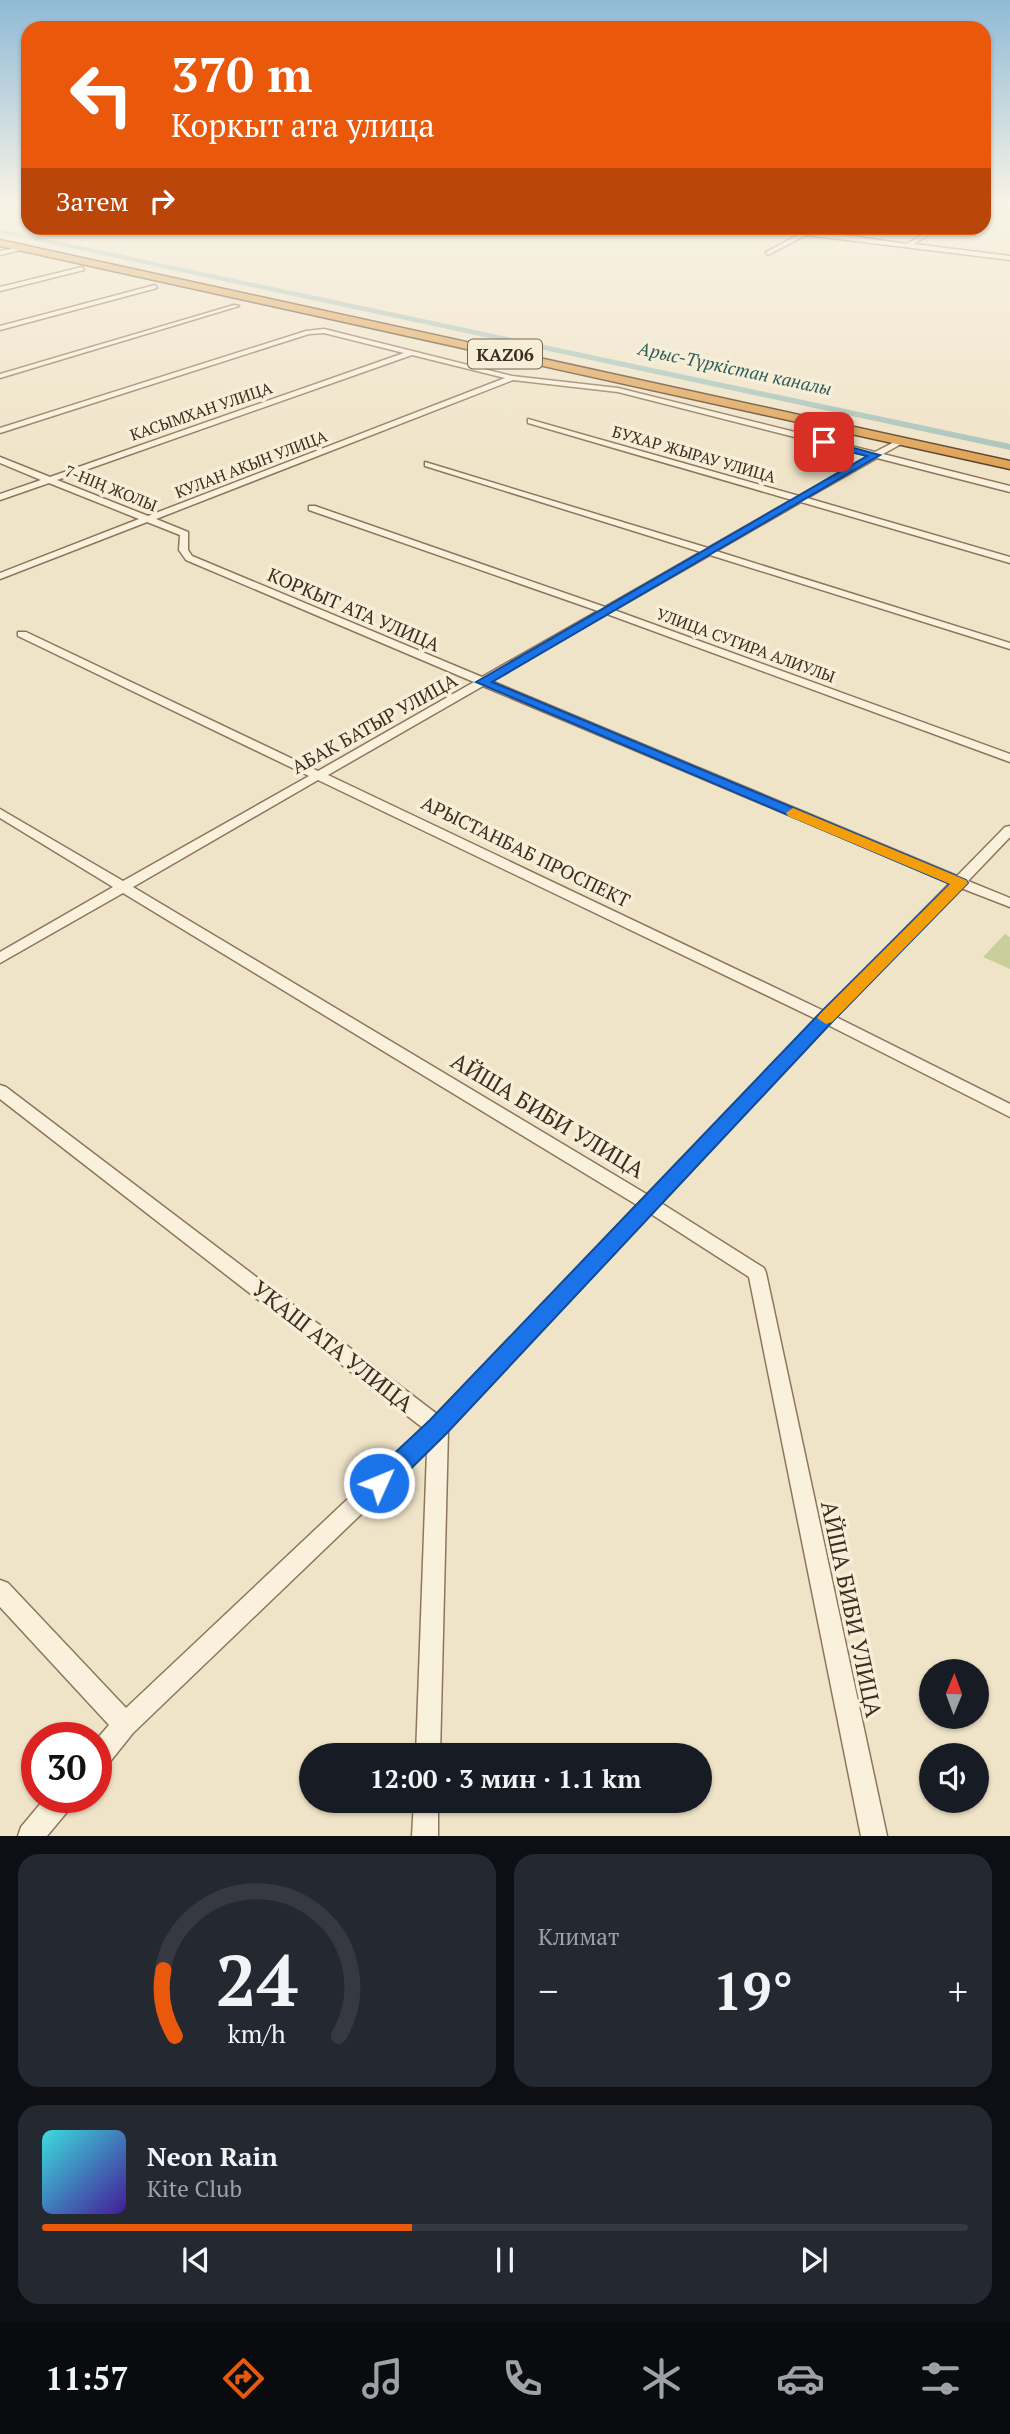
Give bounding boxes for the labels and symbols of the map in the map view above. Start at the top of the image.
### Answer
water label: Арыс-Түркістан каналы [635,336,834,400]
road number: KАZ06 [468,340,542,368]
street label: КАСЫМХАН УЛИЦА [127,376,275,446]
pin [794,412,854,472]
street label: БУХАР ЖЫРАУ УЛИЦА [610,420,778,488]
street label: КУЛАН АКЫН УЛИЦА [172,425,330,503]
street label: 7-НІҢ ЖОЛЫ [62,460,161,517]
street label: КОРКЫТ АТА УЛИЦА [264,561,444,657]
street label: УЛИЦА СУГИРА АЛИУЛЫ [654,602,839,688]
street label: АБАК БАТЫР УЛИЦА [287,667,461,779]
street label: АРЫСТАНБАБ ПРОСПЕКТ [417,790,635,913]
street label: АЙША БИБИ УЛИЦА [446,1045,651,1185]
street label: УКАШ АТА УЛИЦА [246,1273,420,1419]
position arrow [342,1446,416,1520]
street label: АЙША БИБИ УЛИЦА [814,1498,890,1720]
north arrow [919,1659,989,1729]
speed limit sign: 30 [21,1722,112,1813]

